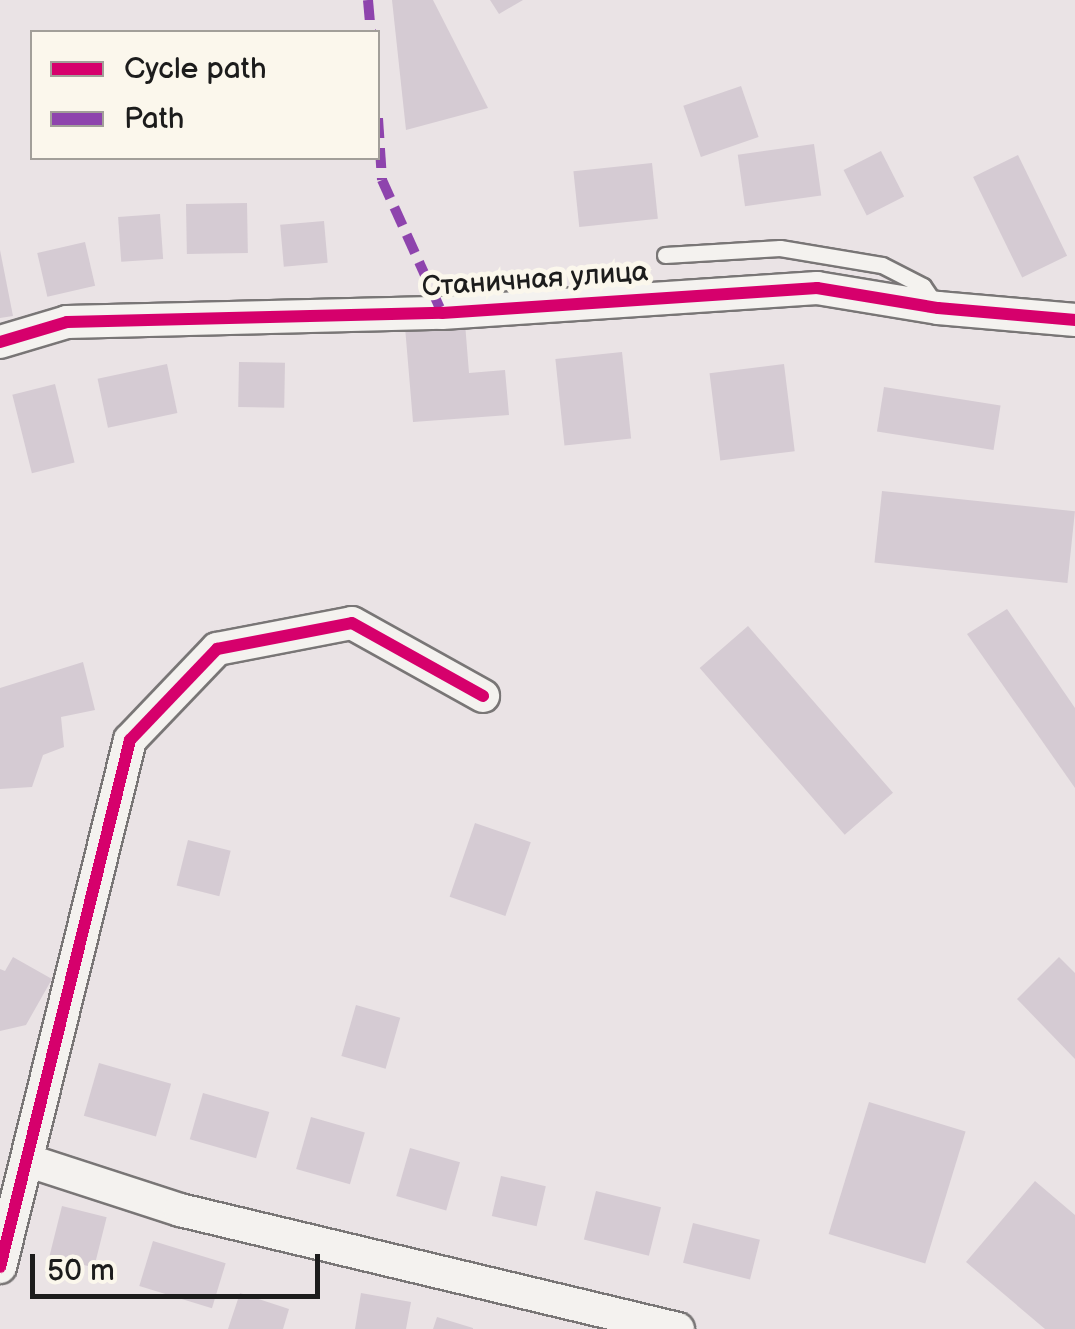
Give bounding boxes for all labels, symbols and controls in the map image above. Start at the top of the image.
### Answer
legend [30,30,380,160]
text: Cycle path [124,51,267,87]
text: Path [124,101,184,137]
street label: Станичная улица [421,255,649,305]
scale bar [35,1234,325,1296]
text: 50 m [47,1253,115,1289]

